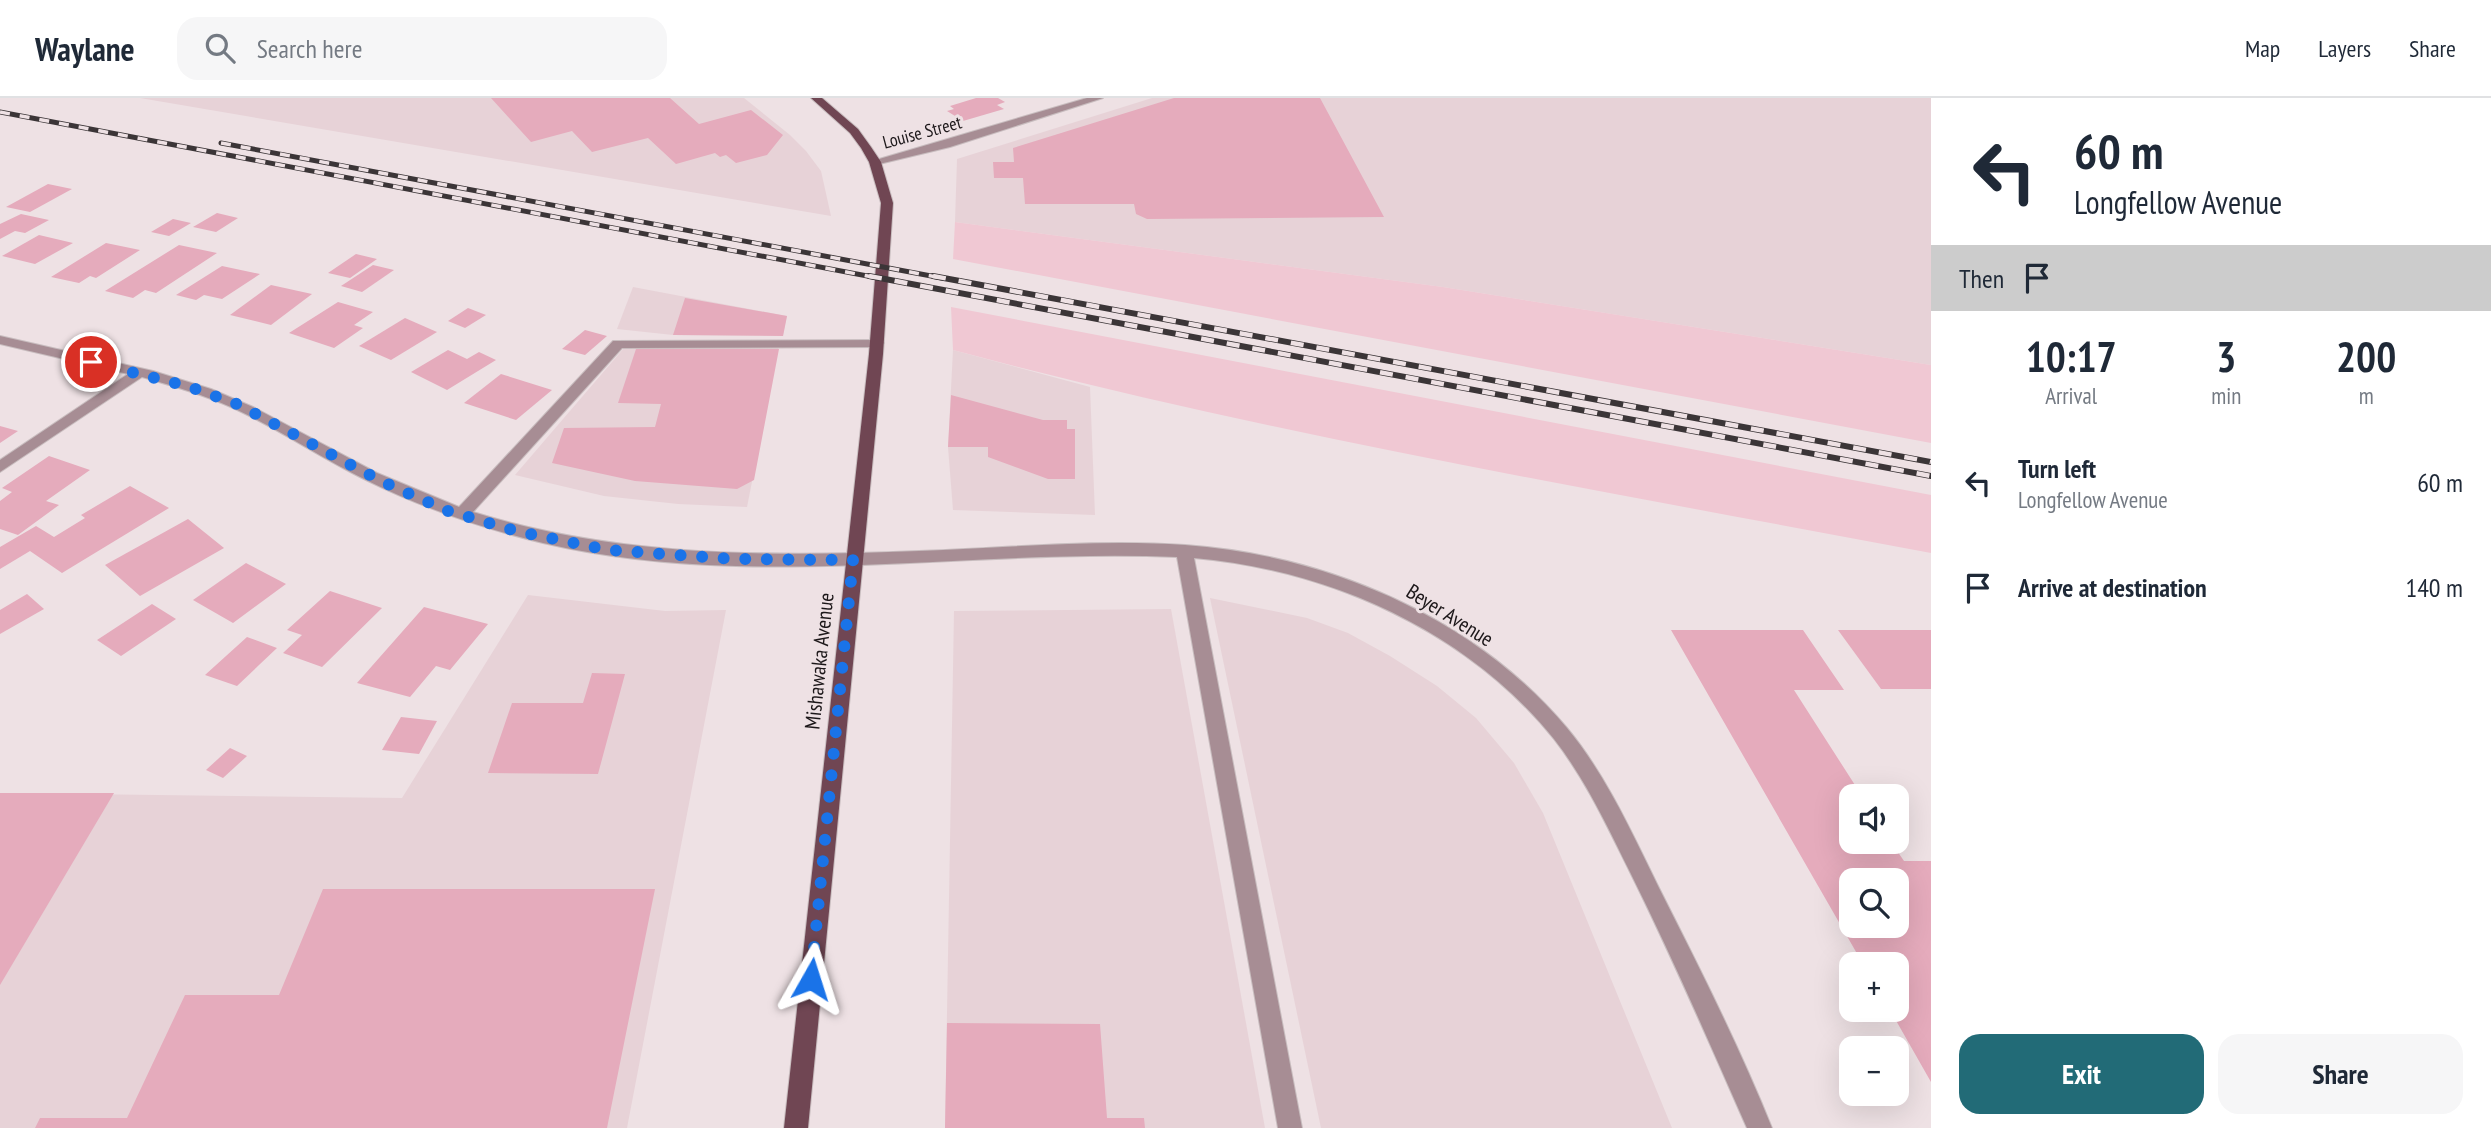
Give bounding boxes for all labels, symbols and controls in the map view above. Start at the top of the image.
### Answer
search box [177,17,667,80]
text: Waylane [35,27,135,70]
icon: search [201,29,239,67]
text: Search here [257,32,362,65]
text: Map [2245,33,2280,64]
text: Layers [2318,33,2371,64]
text: Share [2409,33,2456,64]
street label: Louise Street [880,110,964,154]
text: 60 m [2074,119,2163,183]
icon: left [1959,126,2050,217]
text: Longfellow Avenue [2074,181,2282,223]
icon: arrive [2018,259,2056,297]
text: Then [1959,262,2004,295]
text: 10:17 [2026,329,2117,384]
text: 3 [2216,329,2236,384]
text: 200 [2336,329,2396,384]
pin [61,332,121,392]
icon: arrive [72,343,110,381]
text: Arrival [2045,381,2097,410]
text: min [2211,381,2241,410]
text: m [2359,381,2374,410]
text: Turn left [2018,452,2096,485]
icon: left [1959,464,1997,502]
text: 60 m [2417,466,2463,499]
text: Longfellow Avenue [2018,485,2168,514]
icon: arrive [1959,569,1997,607]
text: Arrive at destination [2018,571,2207,604]
text: 140 m [2405,571,2463,604]
street label: Beyer Avenue [1401,578,1499,652]
street label: Mishawaka Avenue [798,591,840,731]
map controls [1839,784,1909,1106]
button: sound [1839,784,1909,854]
button: search [1839,868,1909,938]
position arrow [774,942,848,1016]
button: + [1839,952,1909,1022]
button: Exit [1959,1034,2204,1114]
button: Share [2218,1034,2463,1114]
button: − [1839,1036,1909,1106]

